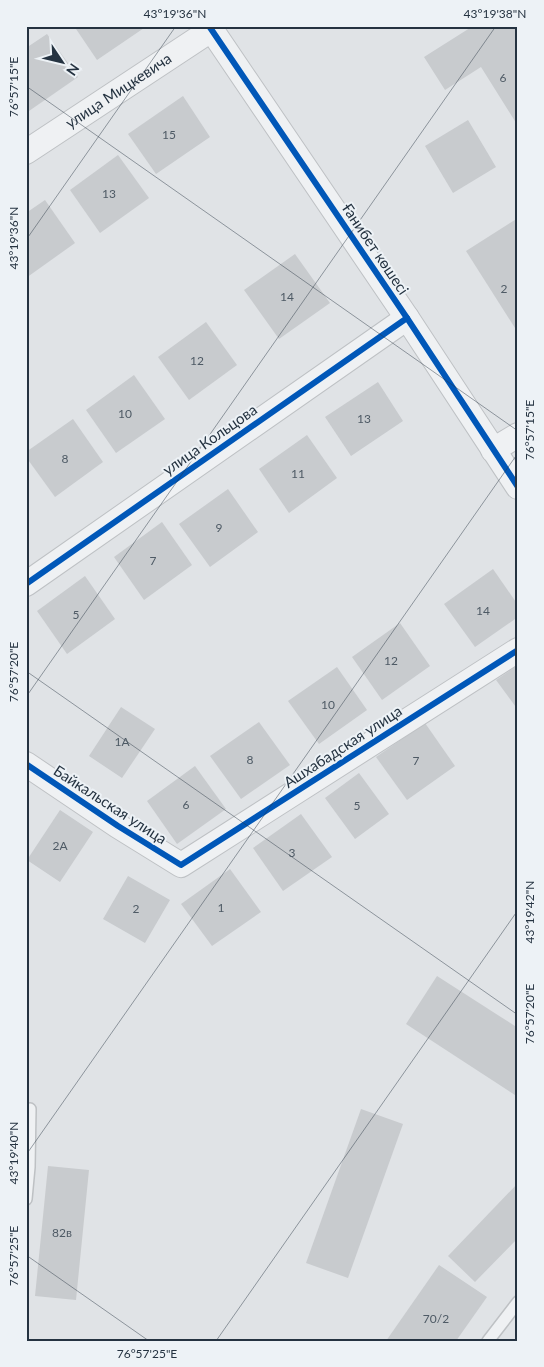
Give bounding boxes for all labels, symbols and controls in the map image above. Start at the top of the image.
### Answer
text: 43°19'36"N [144,6,206,21]
text: 43°19'38"N [464,6,526,21]
north arrow [38,38,88,88]
street label: улица Мицкевича [62,49,174,131]
text: 76°57'15"E [6,57,21,117]
text: N [63,60,83,79]
house number: 6 [500,70,507,85]
house number: 15 [162,127,176,142]
house number: 13 [102,186,116,201]
street label: Ғанибет көшесі [339,199,413,298]
text: 43°19'36"N [6,207,21,269]
house number: 2 [501,281,508,296]
house number: 14 [280,289,294,304]
house number: 12 [190,353,204,368]
street label: улица Кольцова [159,400,260,478]
text: 76°57'15"E [522,400,537,460]
house number: 10 [118,406,132,421]
house number: 13 [357,411,371,426]
house number: 8 [62,451,69,466]
house number: 11 [291,466,305,481]
house number: 9 [216,520,223,535]
house number: 7 [150,553,157,568]
house number: 14 [476,603,490,618]
house number: 5 [73,607,80,622]
text: 76°57'20"E [6,642,21,702]
house number: 12 [384,653,398,668]
house number: 10 [321,697,335,712]
street label: Ашхабадская улица [280,701,405,791]
house number: 1А [114,734,130,749]
house number: 8 [247,752,254,767]
house number: 7 [413,753,420,768]
street label: Байкальская улица [51,761,170,847]
house number: 6 [183,797,190,812]
house number: 5 [354,798,361,813]
house number: 2А [52,838,68,853]
house number: 3 [289,845,296,860]
text: 43°19'42"N [522,881,537,943]
house number: 1 [218,900,225,915]
house number: 2 [133,901,140,916]
text: 76°57'20"E [522,984,537,1044]
text: 43°19'40"N [6,1122,21,1184]
house number: 82в [52,1225,72,1240]
text: 76°57'25"E [6,1226,21,1286]
house number: 70/2 [423,1311,449,1326]
text: 76°57'25"E [117,1346,177,1361]

